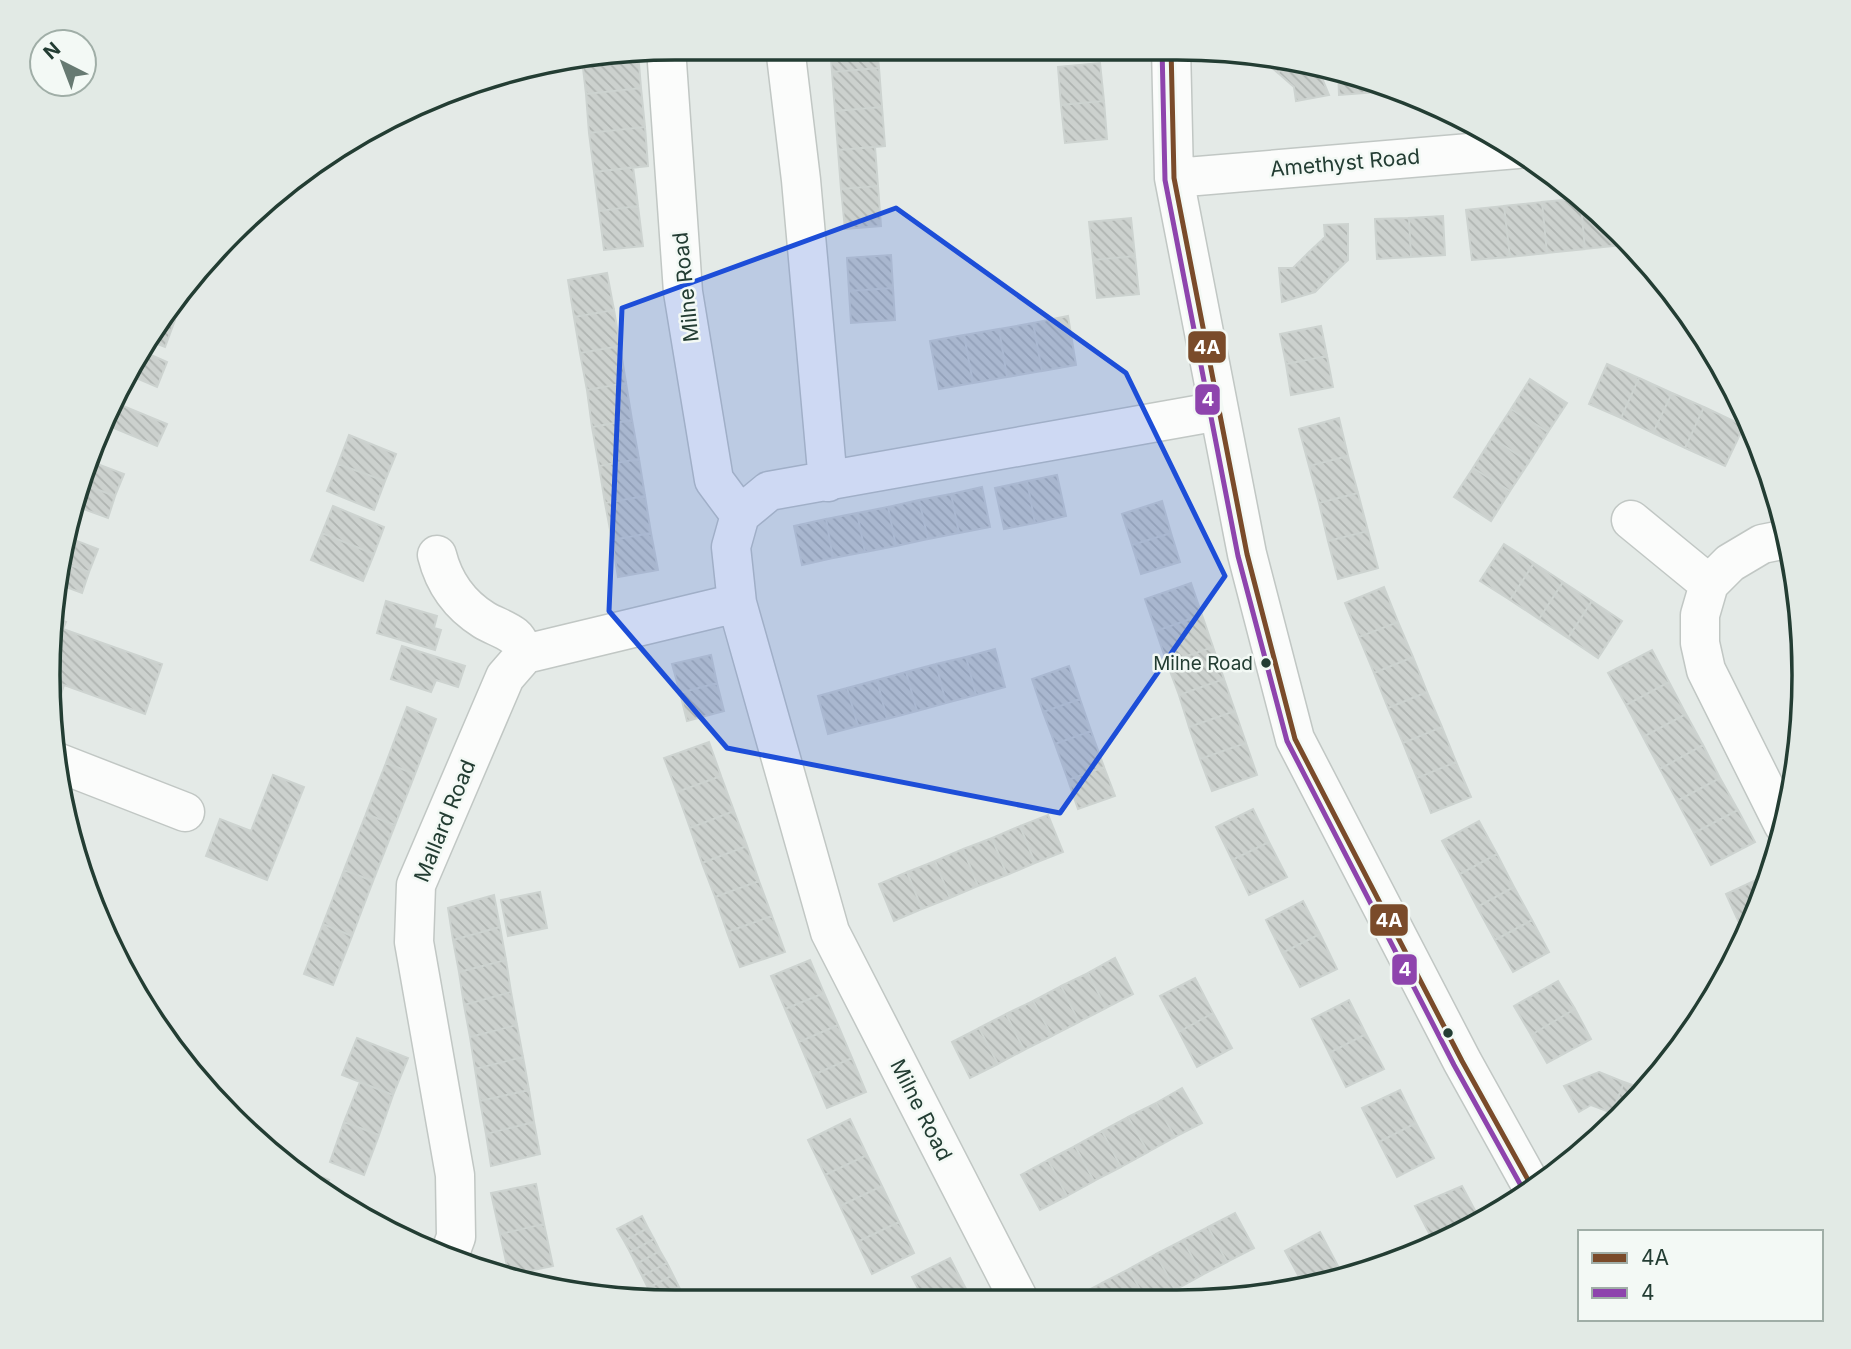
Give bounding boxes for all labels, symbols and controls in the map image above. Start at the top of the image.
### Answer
north arrow [28,28,98,98]
text: N [39,37,65,64]
street label: Amethyst Road [1269,143,1421,182]
street label: Milne Road [667,231,704,343]
line badge: 4A [1187,330,1227,364]
text: 4A [1193,336,1221,359]
line badge: 4 [1194,383,1221,416]
text: 4 [1202,388,1214,411]
place label: Milne Road [1153,652,1253,675]
marker: Milne Road [1259,656,1273,670]
street label: Mallard Road [409,756,480,886]
line badge: 4A [1369,903,1409,937]
text: 4A [1375,909,1403,932]
line badge: 4 [1391,953,1418,986]
text: 4 [1399,958,1411,981]
unlabelled marker [1441,1026,1455,1040]
street label: Milne Road [885,1055,958,1165]
legend [1578,1230,1823,1321]
text: 4A [1641,1245,1669,1270]
text: 4 [1641,1280,1655,1305]

